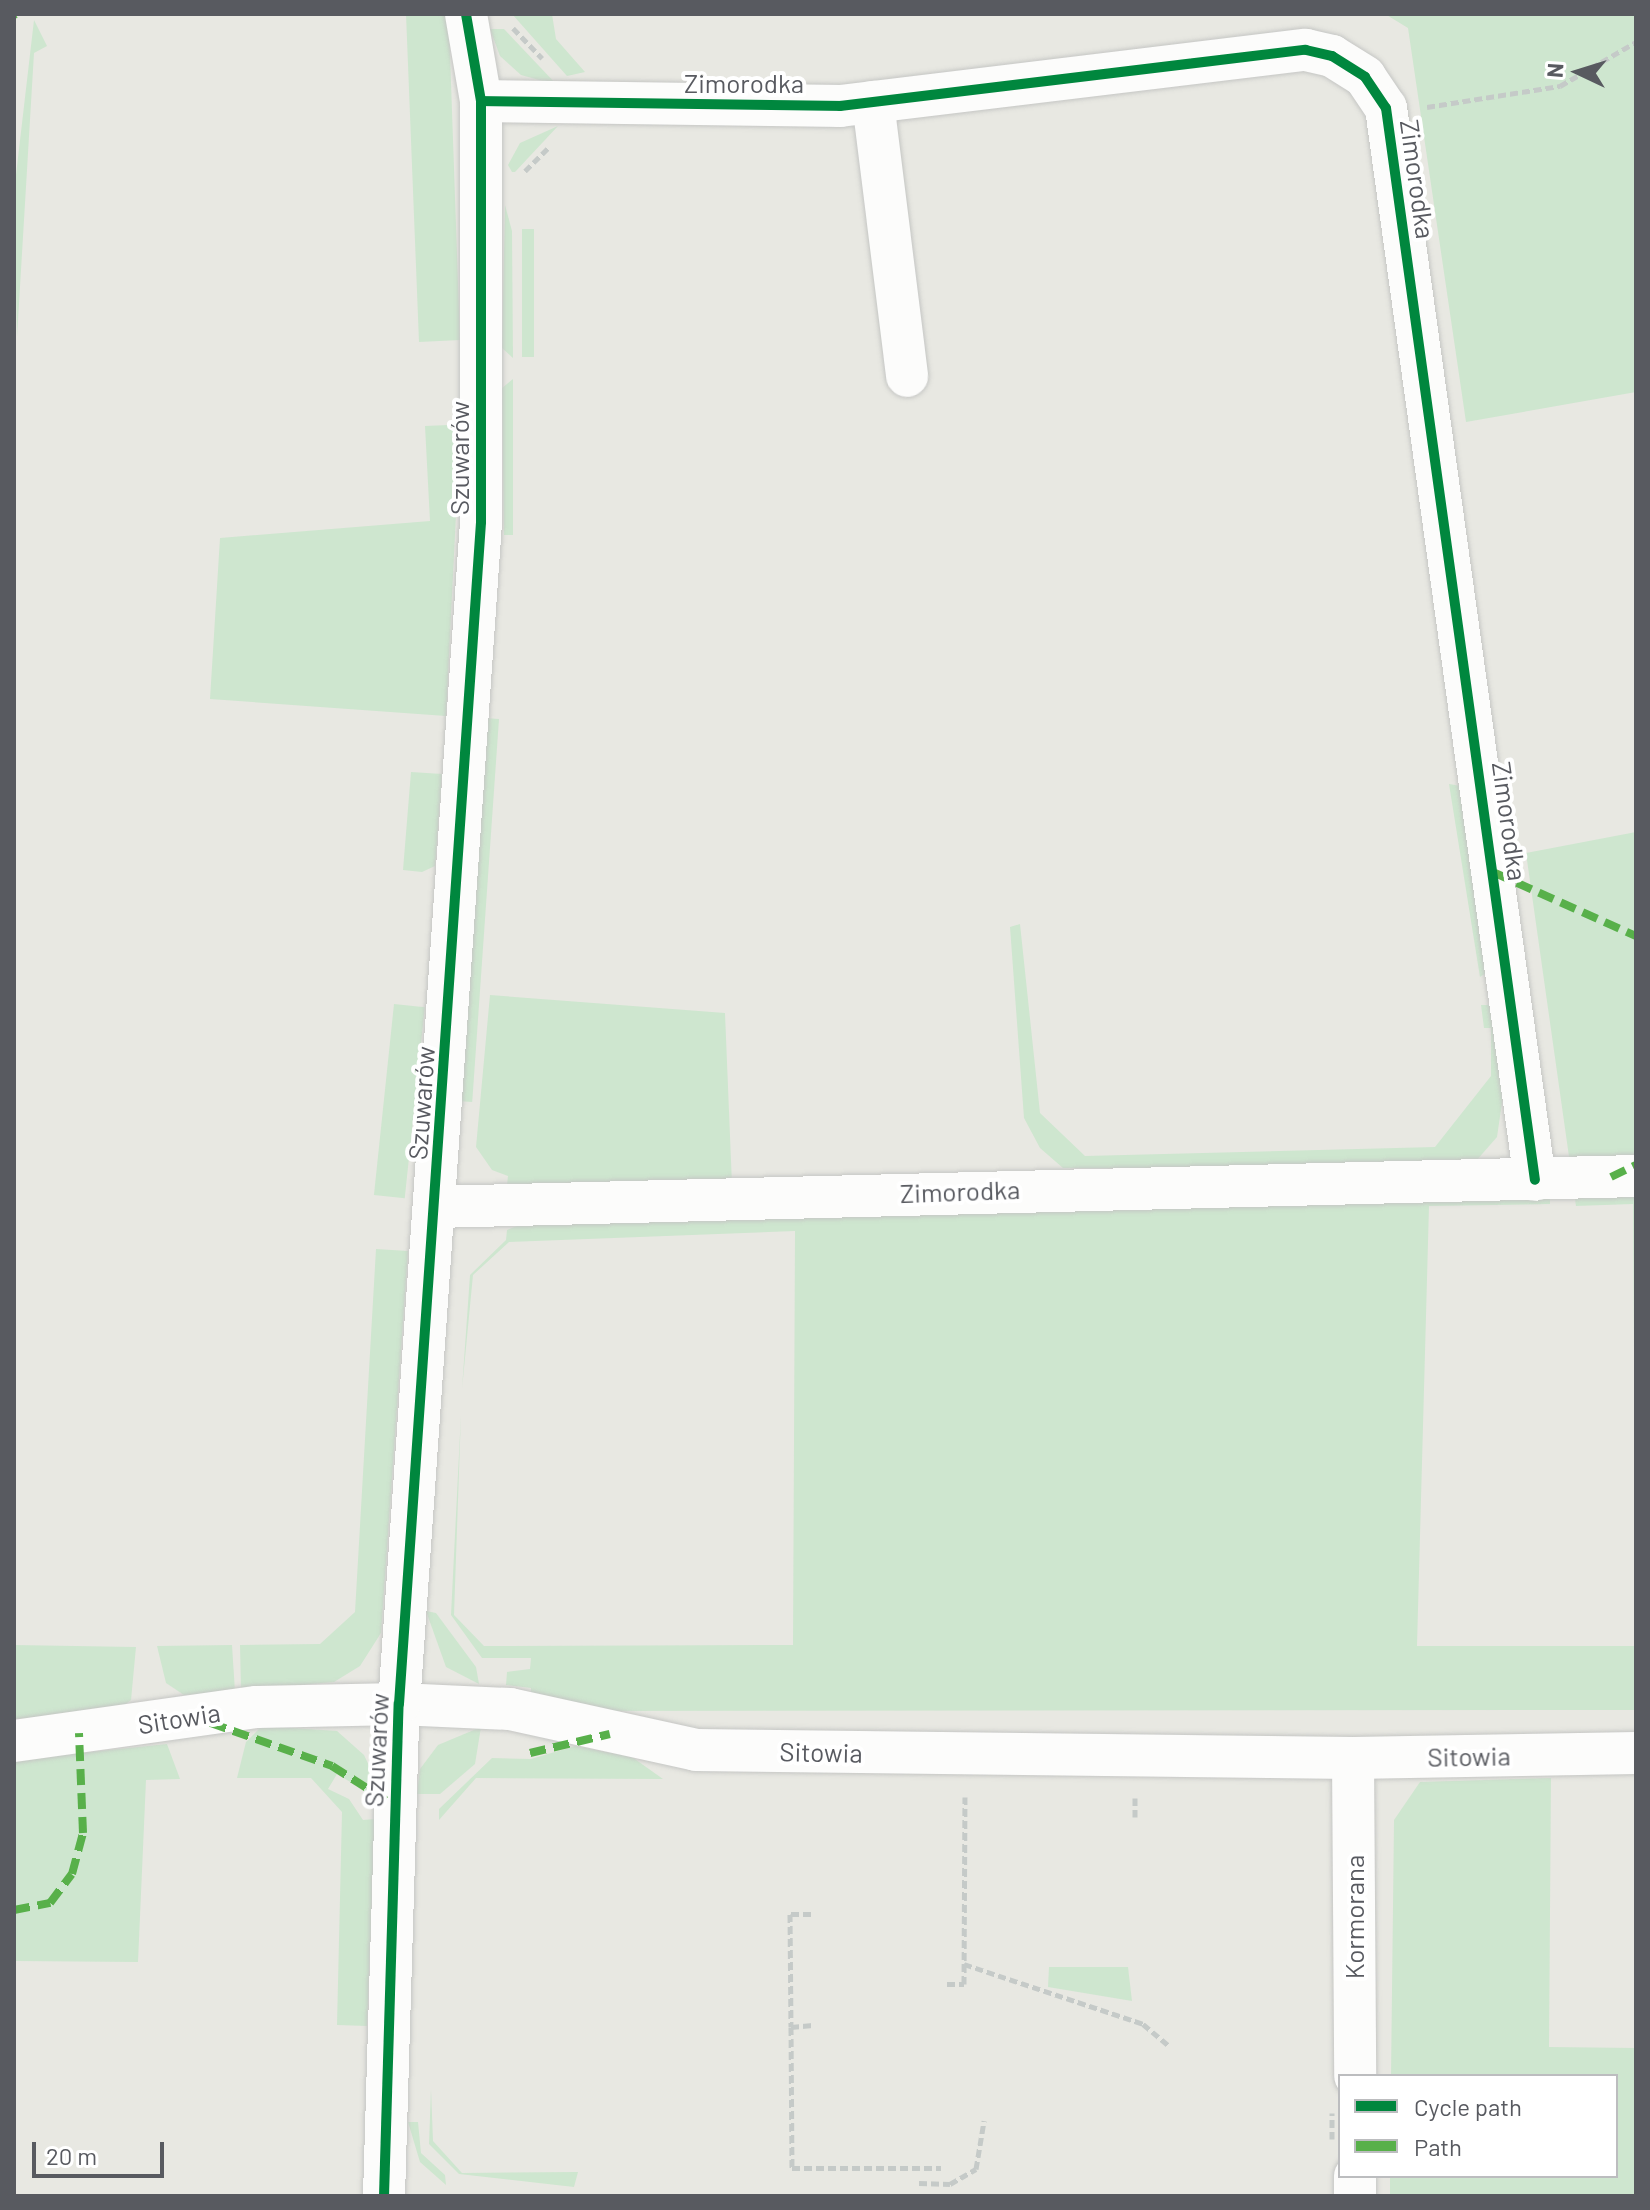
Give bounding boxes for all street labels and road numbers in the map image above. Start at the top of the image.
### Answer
street label: Zimorodka [684,67,804,99]
street label: Zimorodka [1394,117,1442,241]
street label: Szuwarów [443,401,475,515]
street label: Zimorodka [1486,759,1534,883]
street label: Szuwarów [401,1045,441,1161]
street label: Zimorodka [899,1173,1021,1209]
street label: Szuwarów [357,1692,395,1808]
street label: Sitowia [135,1696,223,1740]
street label: Sitowia [779,1736,863,1768]
street label: Sitowia [1427,1740,1511,1772]
street label: Kormorana [1338,1855,1370,1979]

